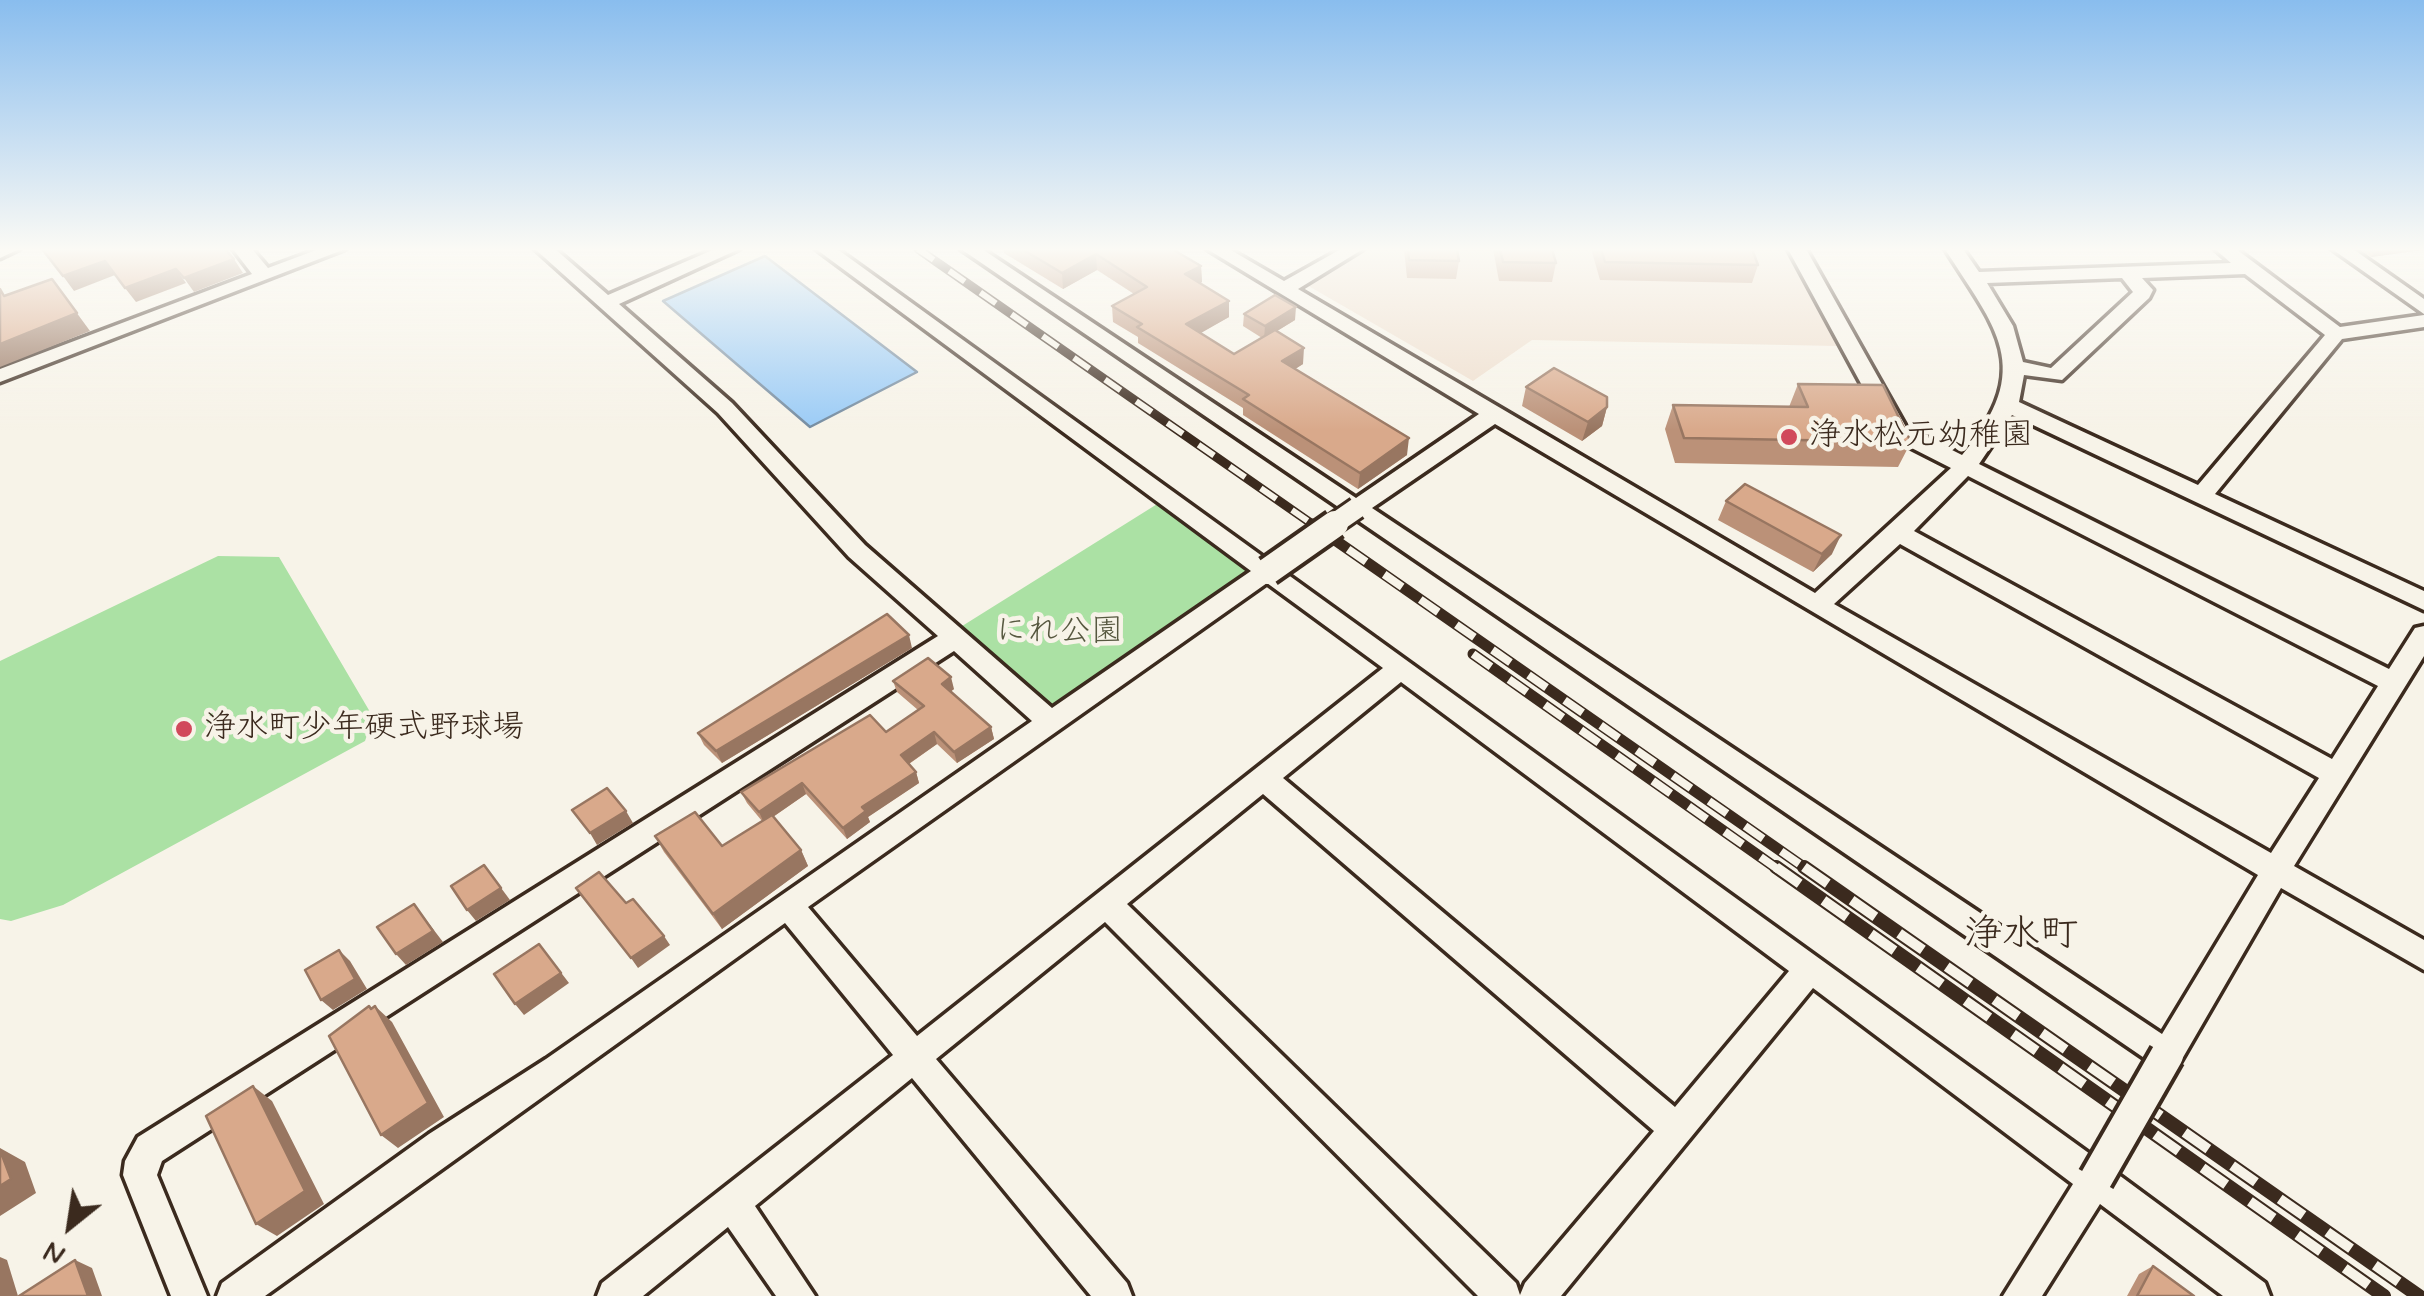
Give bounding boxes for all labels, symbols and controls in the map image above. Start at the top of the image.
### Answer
place label: 浄水松元幼稚園 [1809,418,2033,456]
marker: 浄水松元幼稚園 [1778,426,1800,448]
park label: にれ公園 [995,614,1123,652]
place label: 浄水町少年硬式野球場 [204,710,524,748]
marker: 浄水町少年硬式野球場 [173,718,195,740]
district label: 浄水町 [1964,914,2078,960]
north arrow [20,1176,120,1276]
text: N [37,1232,72,1273]

